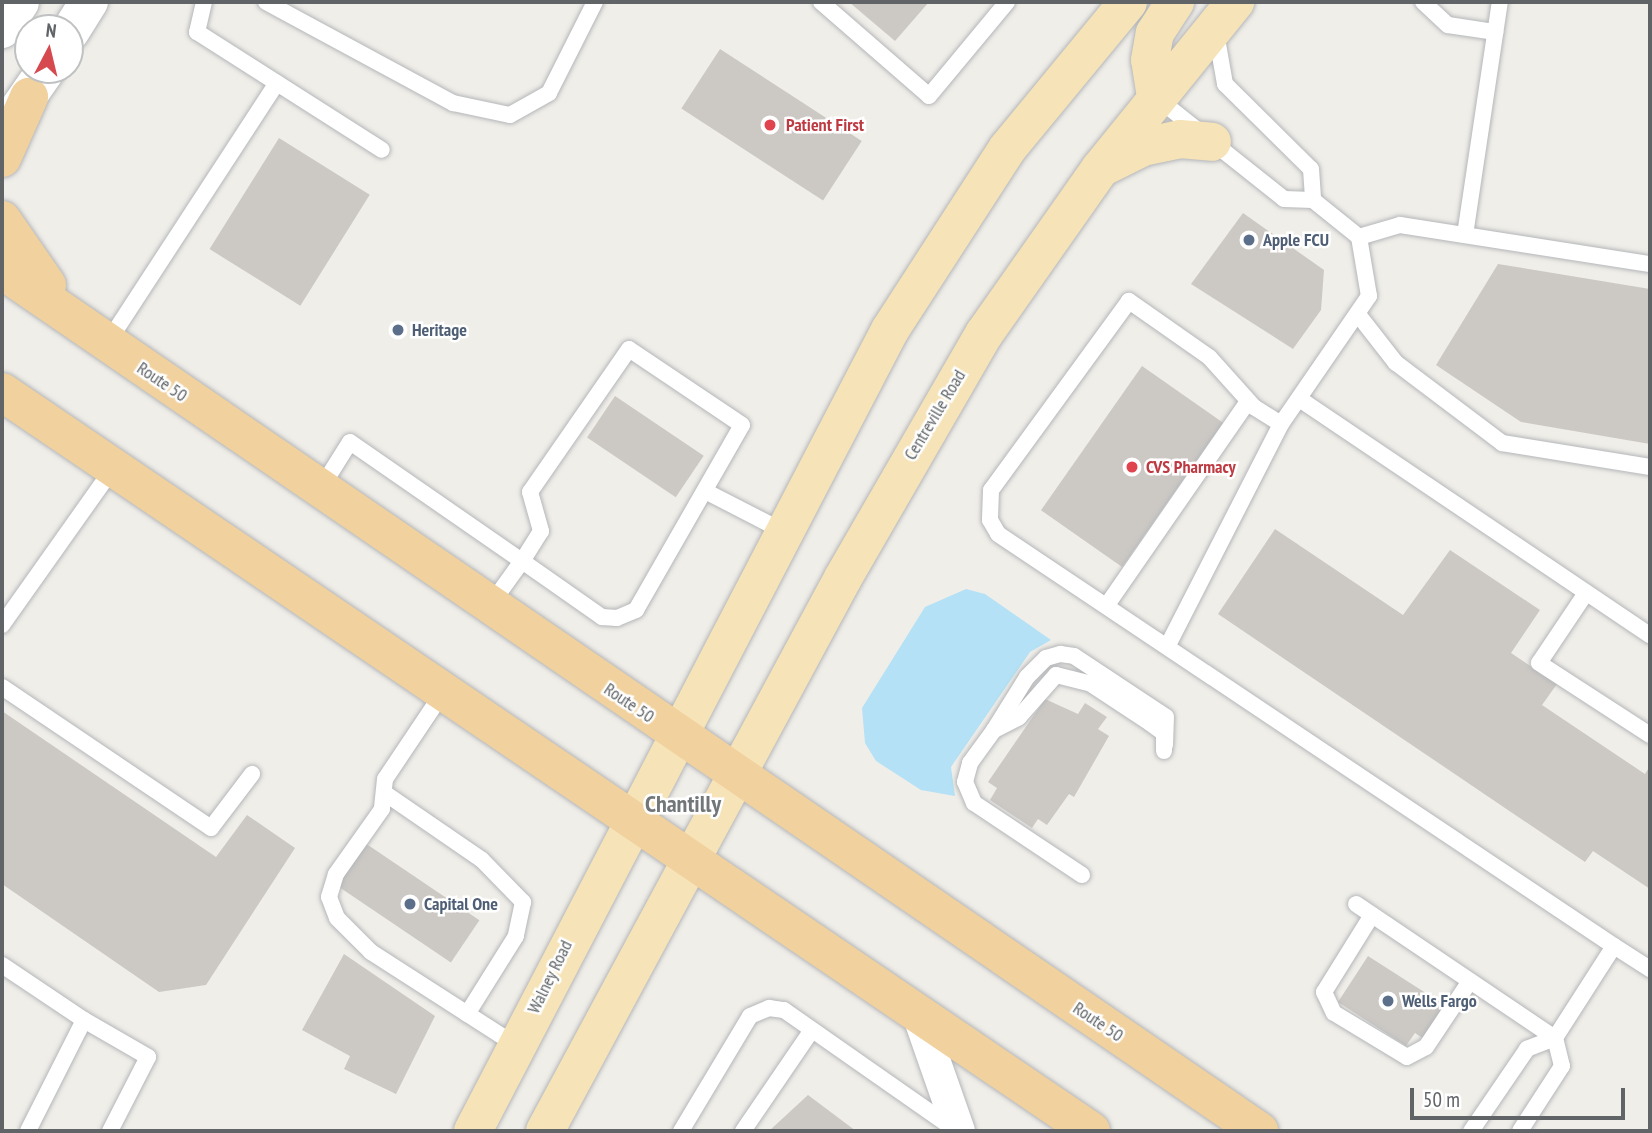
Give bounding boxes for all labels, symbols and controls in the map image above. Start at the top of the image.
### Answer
north arrow [14,14,84,84]
text: N [45,18,58,43]
place label: Patient First [786,114,864,136]
marker: Patient First [760,115,780,135]
place label: Apple FCU [1263,229,1329,251]
marker: Apple FCU [1241,232,1257,248]
place label: Heritage [412,319,467,341]
marker: Heritage [390,322,406,338]
street label: Route 50 [133,357,191,407]
street label: Centreville Road [900,366,970,464]
place label: CVS Pharmacy [1146,456,1236,478]
marker: CVS Pharmacy [1124,459,1140,475]
street label: Route 50 [600,678,658,728]
district label: Chantilly [645,790,721,818]
place label: Capital One [424,893,498,915]
marker: Capital One [402,896,418,912]
street label: Walney Road [523,937,577,1017]
place label: Wells Fargo [1402,990,1477,1012]
marker: Wells Fargo [1380,993,1396,1009]
street label: Route 50 [1069,997,1127,1047]
scale bar [1414,1074,1629,1118]
text: 50 m [1423,1086,1460,1113]

